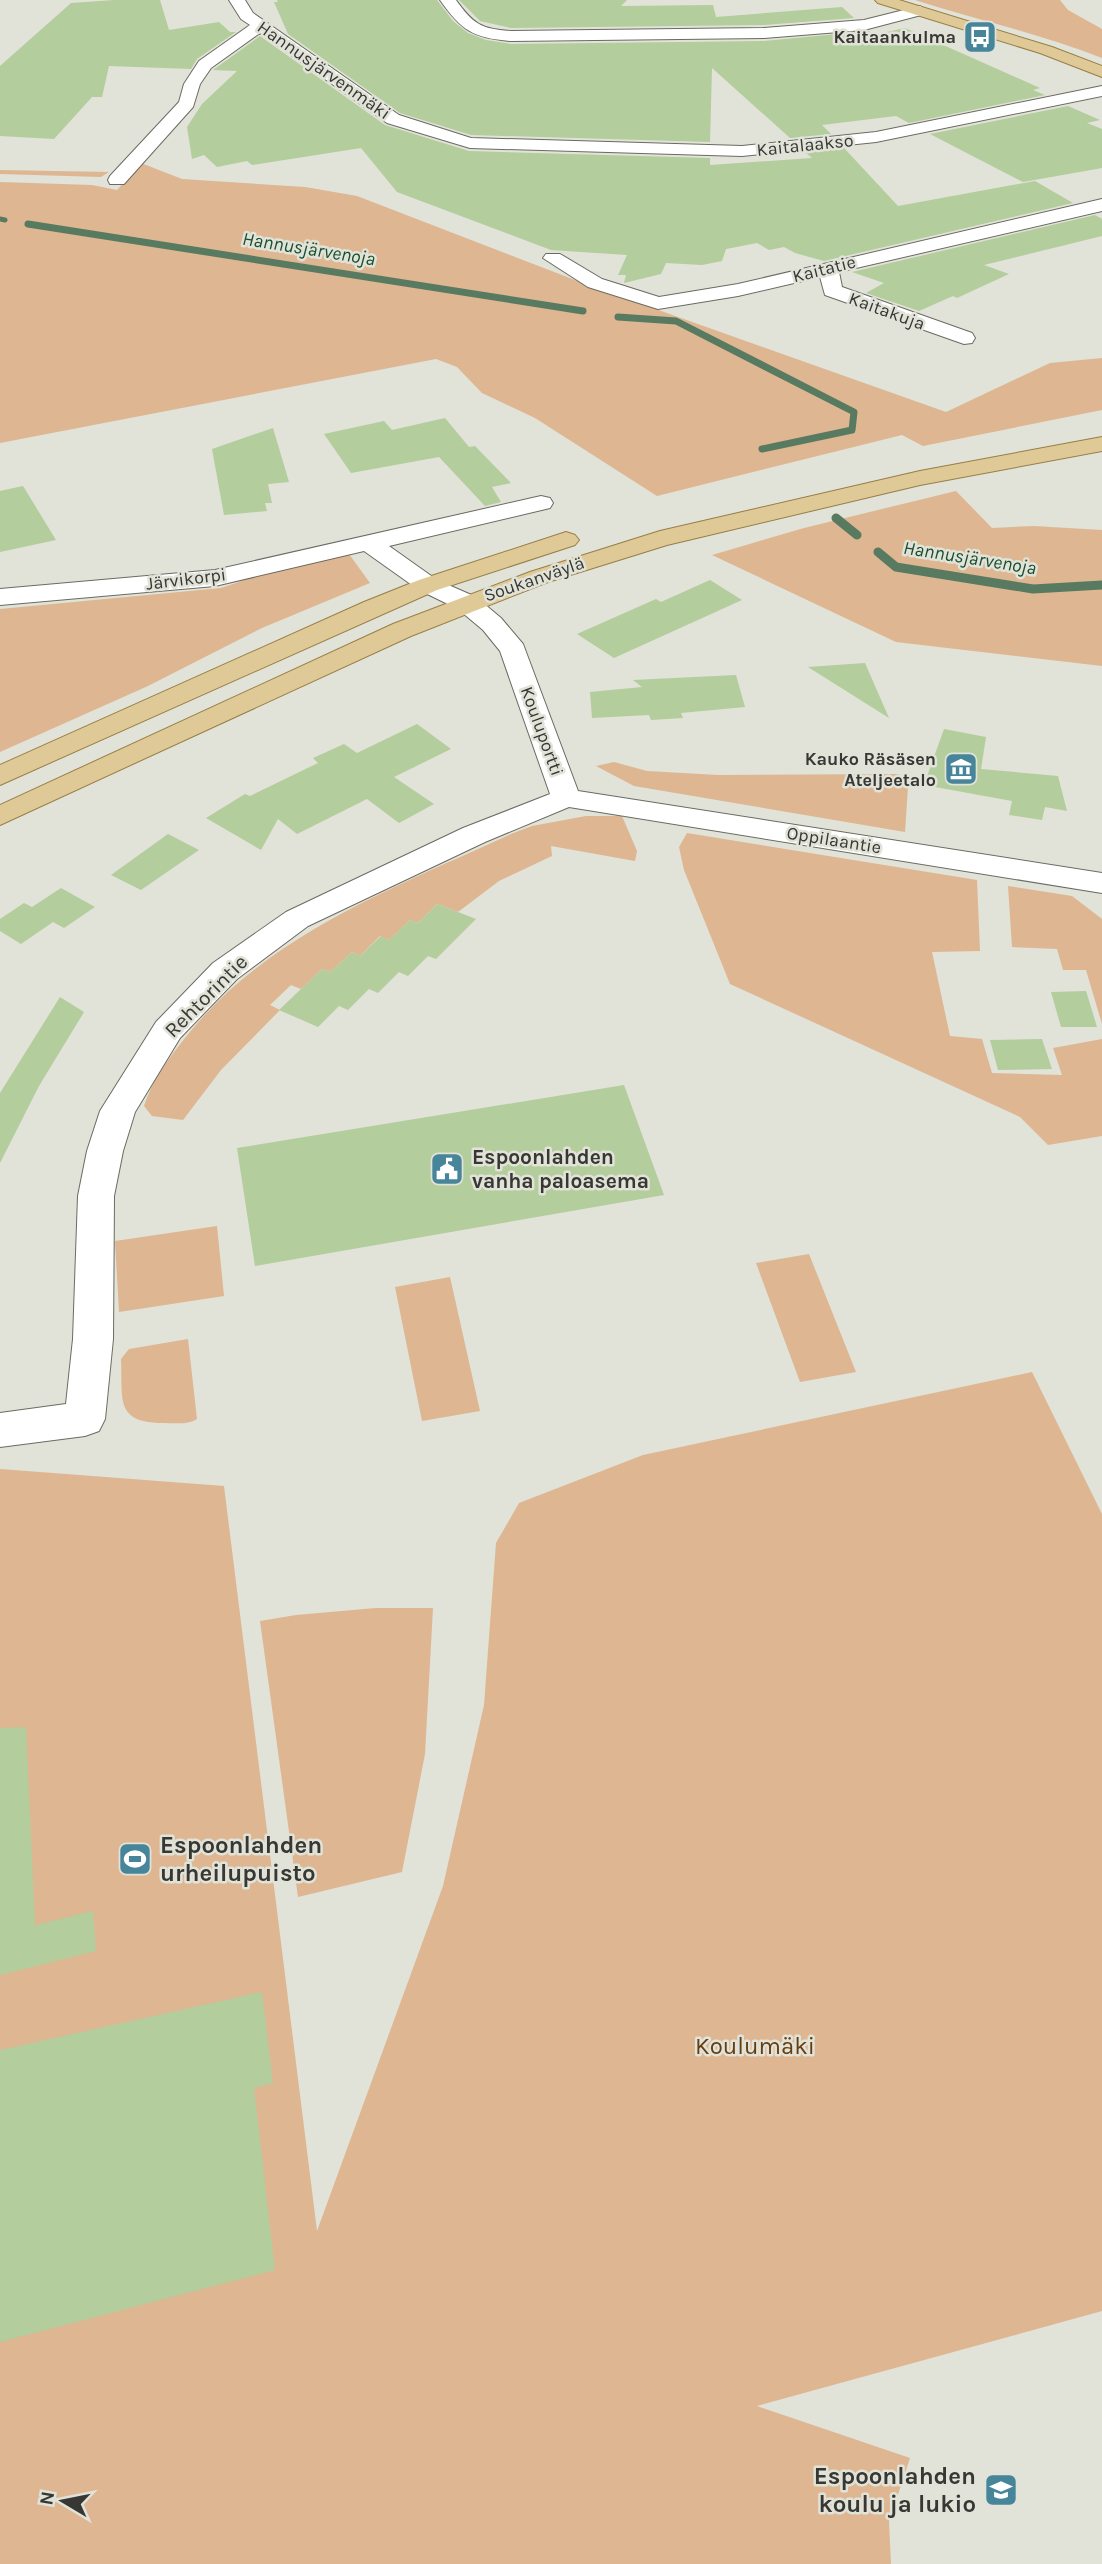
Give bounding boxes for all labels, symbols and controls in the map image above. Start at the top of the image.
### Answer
street label: Hannusjärvenmäki [253,16,395,124]
bus stop icon: Kaitaankulma [961,18,999,56]
place label: Kaitaankulma [833,26,956,48]
street label: Kaitalaakso [756,129,854,161]
water label: Hannusjärvenoja [241,228,377,270]
street label: Kaitatie [790,251,858,287]
street label: Kaitakuja [846,287,928,335]
water label: Hannusjärvenoja [902,537,1038,579]
street label: Soukanväylä [481,552,587,606]
street label: Järvikorpi [145,563,227,595]
street label: Kouluportti [516,683,568,779]
place label: Kauko Räsäsen Ateljeetalo [805,748,936,791]
museum icon: Kauko Räsäsen Ateljeetalo [942,750,980,788]
street label: Oppilaantie [785,822,883,858]
street label: Rehtorintie [160,950,252,1042]
place label: Espoonlahden vanha paloasema [472,1145,649,1193]
public building icon: Espoonlahden vanha paloasema [428,1150,466,1188]
place label: Espoonlahden urheilupuisto [160,1831,322,1887]
sports icon: Espoonlahden urheilupuisto [116,1840,154,1878]
park label: Koulumäki [695,2032,815,2060]
place label: Espoonlahden koulu ja lukio [814,2462,976,2518]
north arrow [28,2466,98,2536]
school or university icon: Espoonlahden koulu ja lukio [982,2471,1020,2509]
text: N [35,2490,59,2507]

